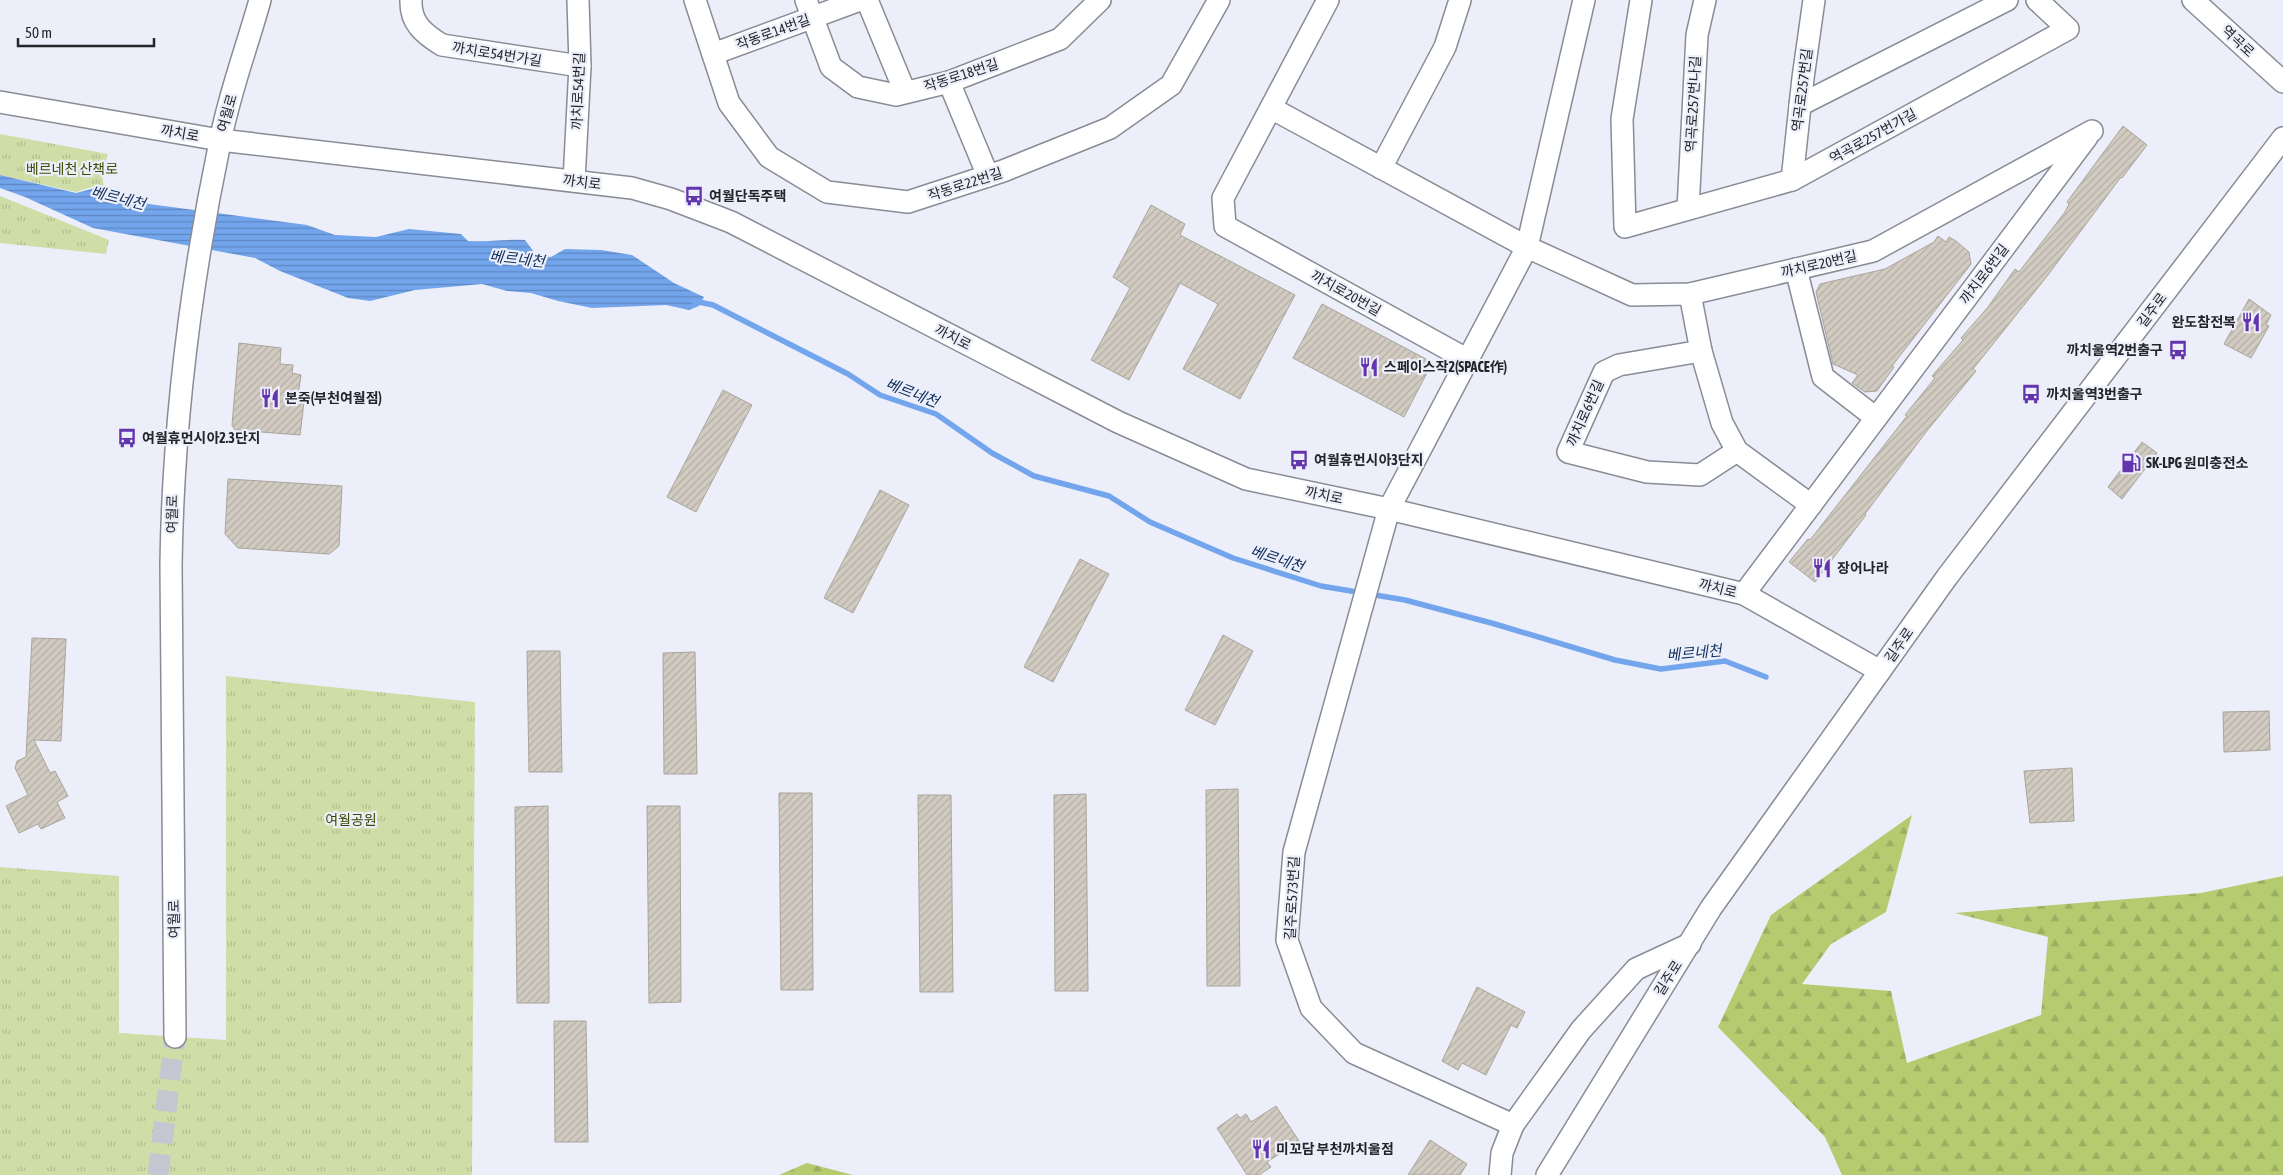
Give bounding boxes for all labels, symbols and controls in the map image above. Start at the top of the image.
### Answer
street label: 작동로14번길 [734,11,812,53]
scale bar [18,15,154,47]
street label: 역곡로 [2218,22,2258,60]
text: 50 m [25,24,52,41]
street label: 까치로54번가길 [451,39,543,69]
street label: 역곡로257번길 [1789,47,1815,133]
street label: 까치로54번길 [569,52,587,130]
street label: 작동로18번길 [922,55,1000,95]
street label: 역곡로257번나길 [1682,55,1704,153]
street label: 여월로 [214,92,240,134]
street label: 역곡로257번가길 [1827,105,1919,167]
street label: 까치로 [160,122,201,144]
park label: 베르네천 산책로 [26,161,118,177]
street label: 작동로22번길 [926,164,1004,204]
street label: 까치로 [562,172,602,192]
water label: 베르네천 [89,183,149,213]
bus stop icon: 여월단독주택 [683,185,705,207]
place label: 여월단독주택 [709,188,786,204]
street label: 까치로6번길 [1956,241,2012,307]
water label: 베르네천 [489,247,548,270]
street label: 까치로20번길 [1779,247,1859,281]
street label: 까치로20번길 [1308,267,1384,319]
street label: 길주로 [2134,290,2170,330]
restaurant icon: 완도참전복 [2240,311,2262,333]
place label: 완도참전복 [2172,314,2236,330]
street label: 까치로 [932,321,974,353]
bus stop icon: 까치울역2번출구 [2167,339,2189,361]
place label: 까치울역2번출구 [2066,342,2163,358]
restaurant icon: 스페이스작2(SPACE作) [1358,356,1380,378]
place label: 스페이스작2(SPACE作) [1384,359,1507,375]
water label: 베르네천 [883,375,943,411]
street label: 까치로6번길 [1563,377,1607,449]
bus stop icon: 까치울역3번출구 [2020,383,2042,405]
place label: 까치울역3번출구 [2046,386,2143,402]
restaurant icon: 본죽(부천여월점) [259,387,281,409]
place label: 본죽(부천여월점) [285,390,382,406]
bus stop icon: 여월휴먼시아2.3단지 [116,427,138,449]
place label: 여월휴먼시아2.3단지 [142,430,261,446]
bus stop icon: 여월휴먼시아3단지 [1288,449,1310,471]
place label: 여월휴먼시아3단지 [1314,452,1424,468]
fuel station icon: SK-LPG 원미충전소 [2120,452,2142,474]
place label: SK-LPG 원미충전소 [2146,455,2248,471]
street label: 까치로 [1303,483,1345,507]
street label: 여월로 [164,494,180,533]
water label: 베르네천 [1248,542,1308,576]
restaurant icon: 장어나라 [1811,557,1833,579]
place label: 장어나라 [1837,560,1889,576]
street label: 까치로 [1697,576,1739,600]
street label: 길주로 [1881,624,1917,665]
water label: 베르네천 [1666,641,1724,663]
park label: 여월공원 [325,812,377,828]
street label: 길주로573번길 [1282,856,1302,940]
street label: 여월로 [166,899,182,938]
street label: 길주로 [1651,957,1685,999]
restaurant icon: 미꼬담 부천까치울점 [1250,1138,1272,1160]
place label: 미꼬담 부천까치울점 [1276,1141,1394,1157]

